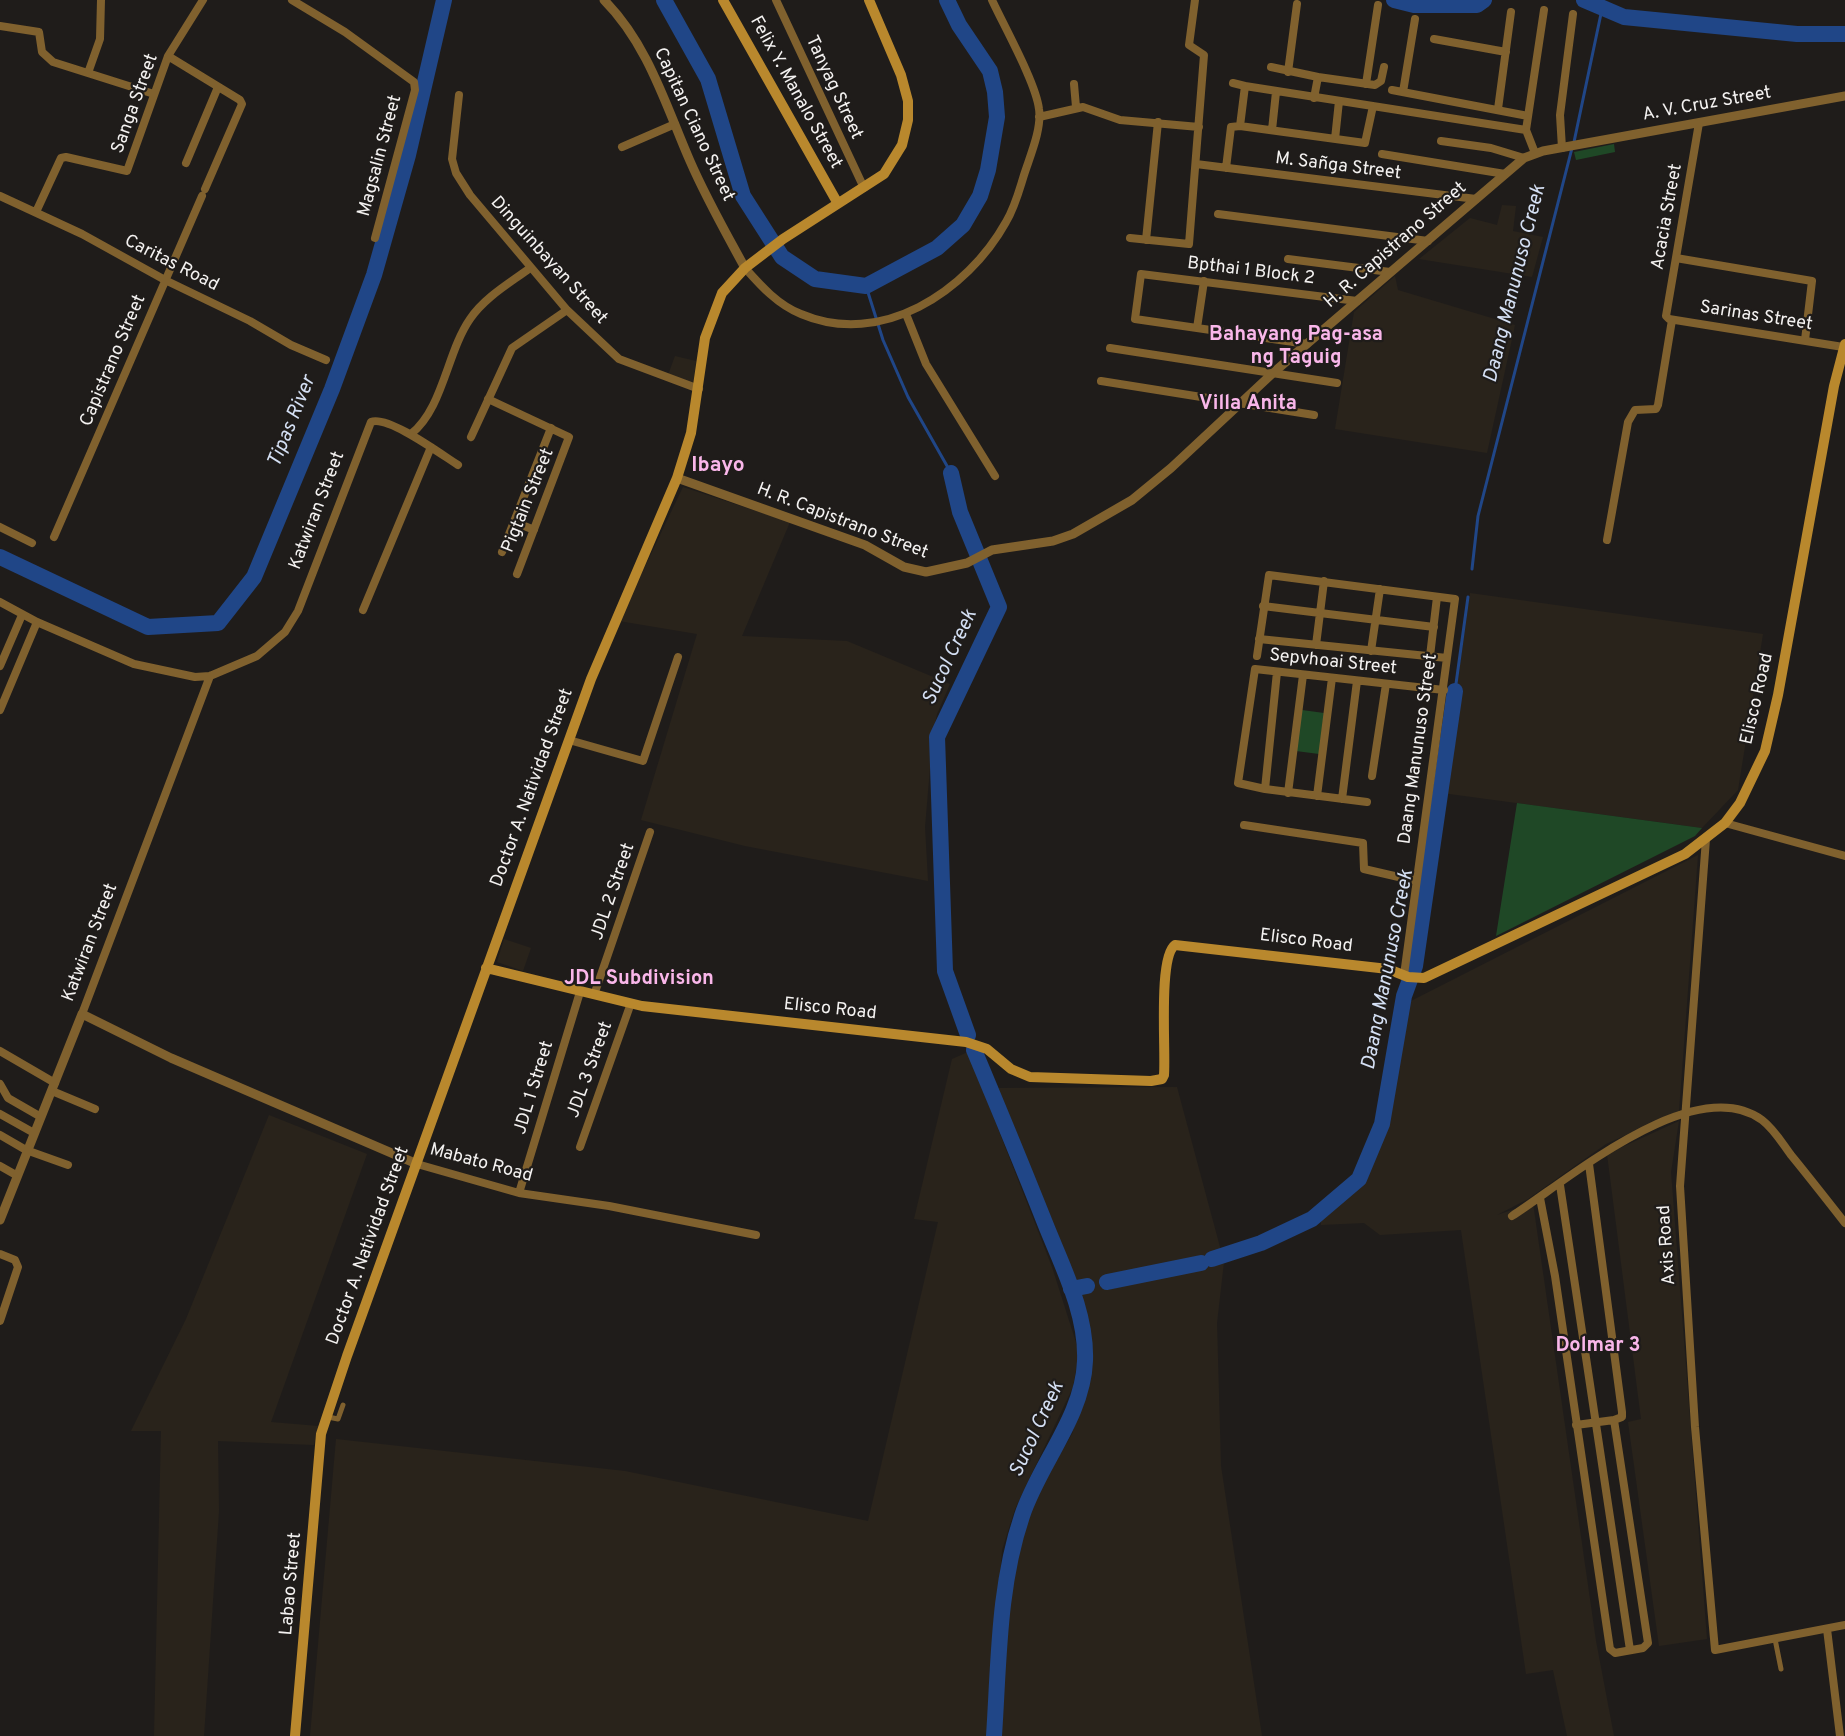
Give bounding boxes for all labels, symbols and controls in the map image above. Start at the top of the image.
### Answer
street label: Felix Y. Manalo Street [744,13,846,173]
street label: Tanyag Street [800,33,866,143]
street label: Capitan Ciano Street [648,45,738,205]
street label: Sanga Street [108,51,164,157]
street label: A. V. Cruz Street [1641,83,1773,127]
street label: Magsalin Street [354,93,408,219]
street label: M. Sañga Street [1274,149,1402,185]
street label: Acacia Street [1648,162,1688,272]
street label: H. R. Capistrano Street [1320,178,1472,314]
water label: Daang Manunuso Creek [1480,183,1552,385]
street label: Dinguinbayan Street [485,193,611,329]
street label: Caritas Road [120,231,222,297]
street label: Bpthai 1 Block 2 [1186,253,1316,291]
street label: Capistrano Street [77,292,151,430]
street label: Sarinas Street [1698,297,1814,337]
district label: Bahayang Pag-asa ng Taguig [1209,324,1383,371]
water label: Tipas River [264,373,322,471]
district label: Villa Anita [1199,393,1297,417]
street label: Pigtain Street [498,446,560,556]
street label: Katwiran Street [286,449,350,573]
district label: Ibayo [691,454,745,480]
street label: H. R. Capistrano Street [753,479,931,565]
water label: Sucol Creek [918,606,984,710]
street label: Sepvhoai Street [1268,646,1398,680]
street label: Elisco Road [1737,651,1779,747]
street label: Daang Manunuso Street [1395,652,1443,846]
street label: Doctor A. Natividad Street [487,686,579,890]
street label: JDL 2 Street [587,841,641,943]
water label: Daang Manunuso Creek [1358,868,1420,1072]
street label: Katwiran Street [59,881,123,1005]
street label: Elisco Road [1258,926,1354,958]
district label: JDL Subdivision [564,968,714,992]
street label: Elisco Road [782,994,878,1026]
street label: JDL 3 Street [564,1019,618,1121]
street label: JDL 1 Street [511,1039,559,1137]
street label: Mabato Road [427,1140,535,1188]
street label: Doctor A. Natividad Street [323,1144,415,1348]
street label: Axis Road [1654,1204,1682,1286]
district label: Dolmar 3 [1555,1335,1641,1359]
water label: Sucol Creek [1005,1378,1071,1482]
street label: Labao Street [277,1532,307,1636]

